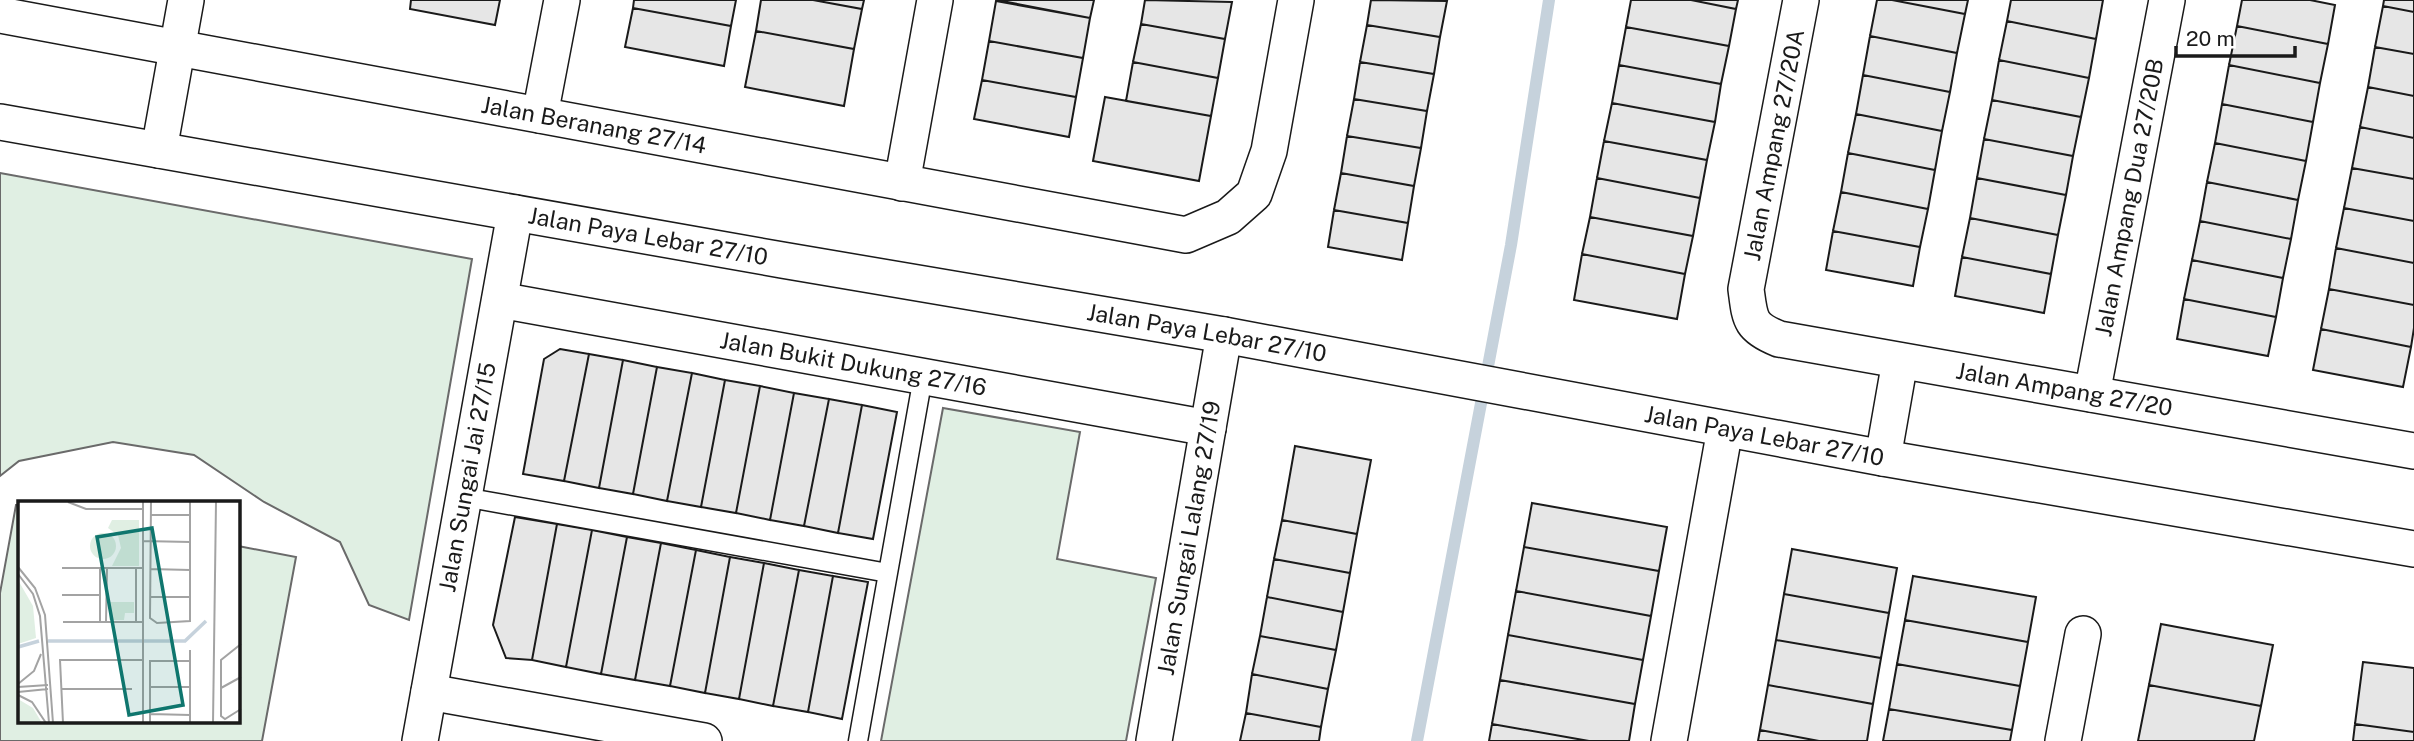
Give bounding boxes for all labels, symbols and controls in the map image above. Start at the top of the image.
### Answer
scale bar [2176,14,2295,58]
text: 20 m [2186,26,2235,51]
street label: Jalan Ampang 27/20A [1738,27,1809,263]
street label: Jalan Ampang Dua 27/20B [2089,56,2169,339]
street label: Jalan Beranang 27/14 [479,91,709,159]
street label: Jalan Paya Lebar 27/10 [526,201,770,270]
street label: Jalan Paya Lebar 27/10 [1085,298,1329,367]
street label: Jalan Bukit Dukung 27/16 [718,326,989,401]
street label: Jalan Ampang 27/20 [1954,356,2175,421]
street label: Jalan Sungai Jai 27/15 [433,360,501,594]
street label: Jalan Sungai Lalang 27/19 [1152,399,1225,677]
street label: Jalan Paya Lebar 27/10 [1642,400,1886,471]
inset map [18,501,240,724]

